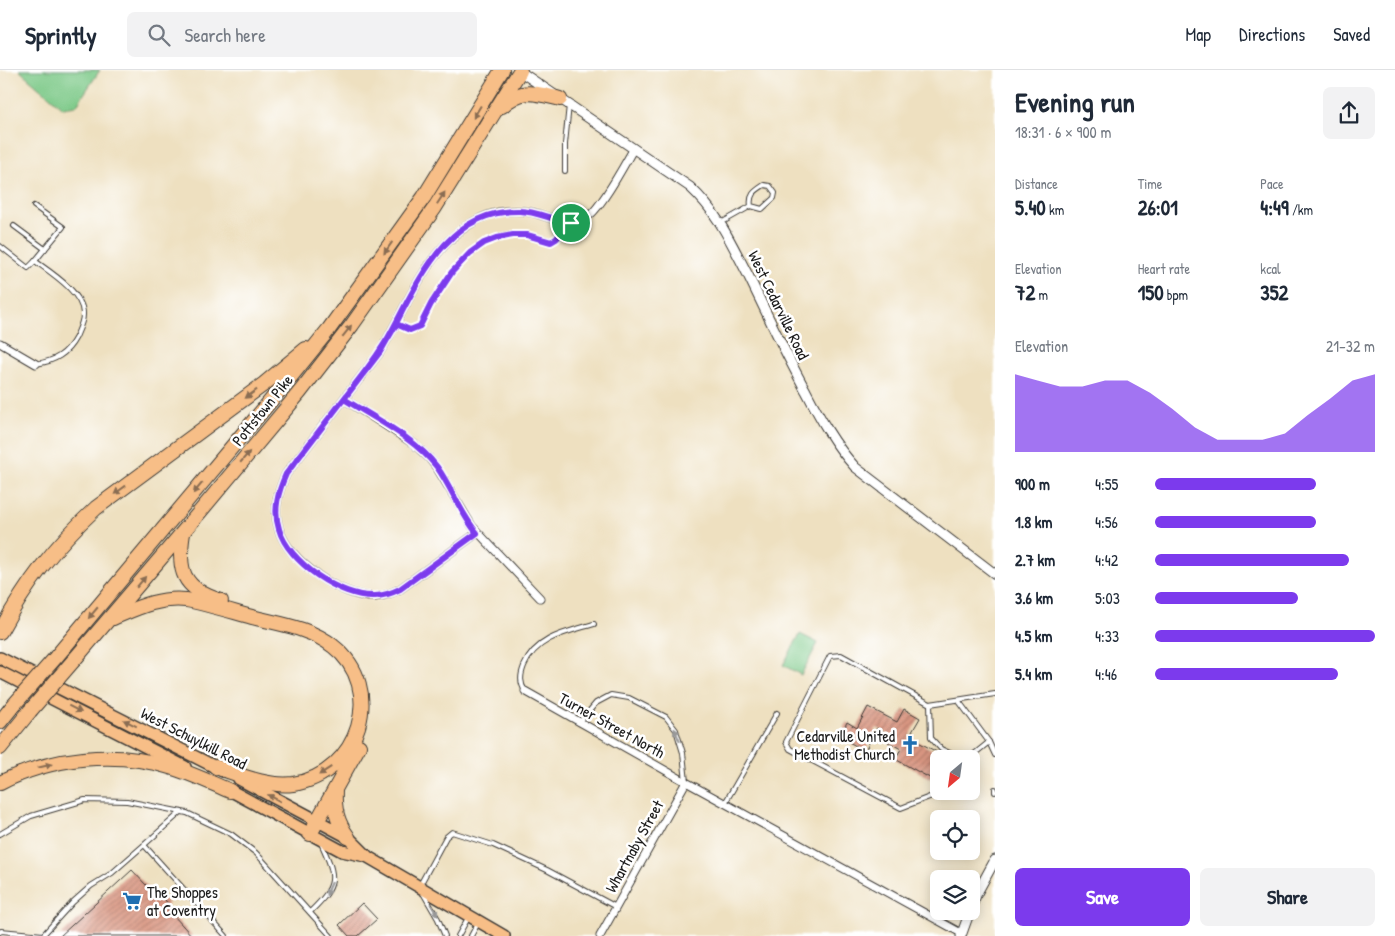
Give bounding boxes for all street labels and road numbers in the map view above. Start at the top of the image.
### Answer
street label: West Cedarville Road [743,247,815,363]
street label: Pottstown Pike [226,369,298,450]
street label: Turner Street North [555,687,669,763]
street label: West Schuylkill Road [137,702,251,774]
street label: Whartnaby Street [600,795,669,896]

